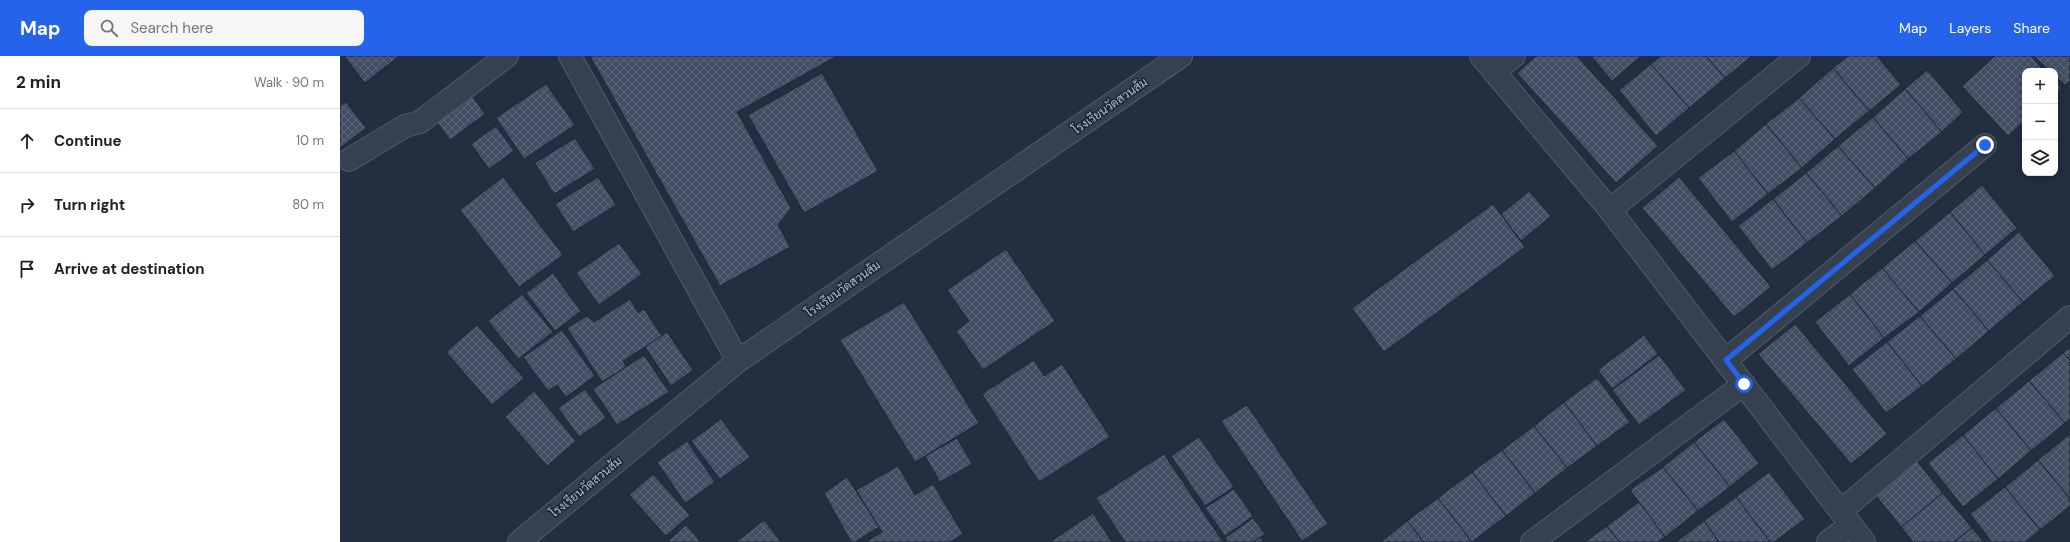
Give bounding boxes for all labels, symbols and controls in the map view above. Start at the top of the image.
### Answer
search box [84,10,364,46]
text: Map [20,16,60,41]
icon: search [98,17,120,39]
text: Search here [130,18,213,38]
text: Map [1899,19,1927,37]
text: Layers [1949,19,1991,37]
text: Share [2013,19,2050,37]
map controls [2022,68,2058,176]
button: + [2022,68,2058,104]
text: 2 min [16,71,61,93]
text: Walk · 90 m [254,74,324,91]
street label: โรงเรียนวัดสวนส้ม [1068,74,1151,138]
button: − [2022,104,2058,140]
icon: ahead [16,130,38,152]
text: Continue [54,131,122,151]
text: 10 m [296,132,324,149]
route end [1976,136,1994,154]
button: layers [2022,140,2058,176]
icon: right [16,194,38,216]
text: Turn right [54,195,125,215]
text: 80 m [292,196,324,213]
street label: โรงเรียนวัดสวนส้ม [801,257,884,321]
icon: arrive [16,258,38,280]
text: Arrive at destination [54,259,205,279]
route start [1735,375,1753,393]
street label: โรงเรียนวัดสวนส้ม [546,453,625,522]

